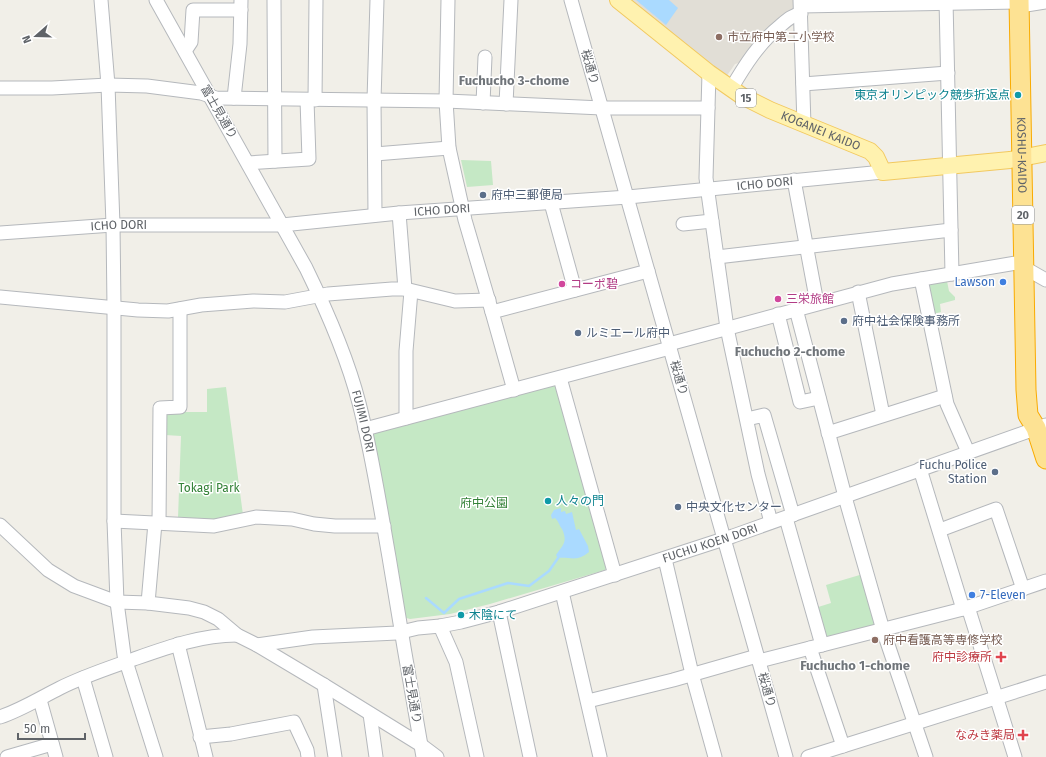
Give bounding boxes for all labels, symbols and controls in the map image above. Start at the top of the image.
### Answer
north arrow [16,16,56,56]
place label: 市立府中第二小学校 [727,30,835,44]
marker: 市立府中第二小学校 [714,32,724,42]
text: N [20,34,34,45]
street label: 桜通り [578,48,602,86]
district label: Fuchucho 3-chome [459,73,569,88]
street label: 富士見通り [198,83,240,141]
place label: 東京オリンピック競歩折返点 [854,88,1010,102]
road number: 15 [736,89,756,107]
marker: 東京オリンピック競歩折返点 [1013,90,1023,100]
street label: KOGANEI KAIDO [779,108,863,153]
street label: KOSHU-KAIDO [1014,117,1029,193]
street label: ICHO DORI [736,174,794,193]
place label: 府中三郵便局 [491,188,563,202]
marker: 府中三郵便局 [478,190,488,200]
street label: ICHO DORI [413,201,471,219]
road number: 20 [1012,206,1034,224]
street label: ICHO DORI [90,218,147,234]
place label: Lawson [954,275,995,289]
place label: コーポ碧 [570,277,618,291]
marker: Lawson [998,277,1008,287]
marker: コーポ碧 [557,279,567,289]
place label: 三栄旅館 [786,292,834,306]
marker: 三栄旅館 [773,294,783,304]
place label: 府中社会保険事務所 [852,314,960,328]
marker: 府中社会保険事務所 [839,316,849,326]
place label: ルミエール府中 [586,326,670,340]
marker: ルミエール府中 [573,328,583,338]
district label: Fuchucho 2-chome [735,344,845,359]
street label: 桜通り [667,359,691,397]
street label: FUJIMI DORI [349,388,377,454]
place label: Fuchu Police Station [919,458,987,486]
marker: Fuchu Police Station [990,467,1000,477]
park label: Tokagi Park [178,481,241,495]
place label: 人々の門 [556,494,604,508]
park label: 府中公園 [460,496,508,510]
marker: 人々の門 [543,496,553,506]
place label: 中央文化センター [686,500,782,514]
marker: 中央文化センター [673,502,683,512]
street label: FUCHU KOEN DORI [661,521,760,565]
place label: 7-Eleven [980,588,1026,602]
marker: 7-Eleven [967,590,977,600]
place label: 木陰にて [469,608,517,622]
marker: 木陰にて [456,610,466,620]
place label: 府中看護高等専修学校 [883,633,1003,647]
marker: 府中看護高等専修学校 [870,635,880,645]
place label: 府中診療所 [932,650,992,664]
marker: 府中診療所 [995,651,1007,663]
district label: Fuchucho 1-chome [800,658,910,673]
street label: 富士見通り [400,663,424,725]
street label: 桜通り [755,671,779,709]
scale bar [18,715,85,741]
text: 50 m [24,722,50,736]
place label: なみき薬局 [955,728,1015,742]
marker: なみき薬局 [1018,730,1028,740]

